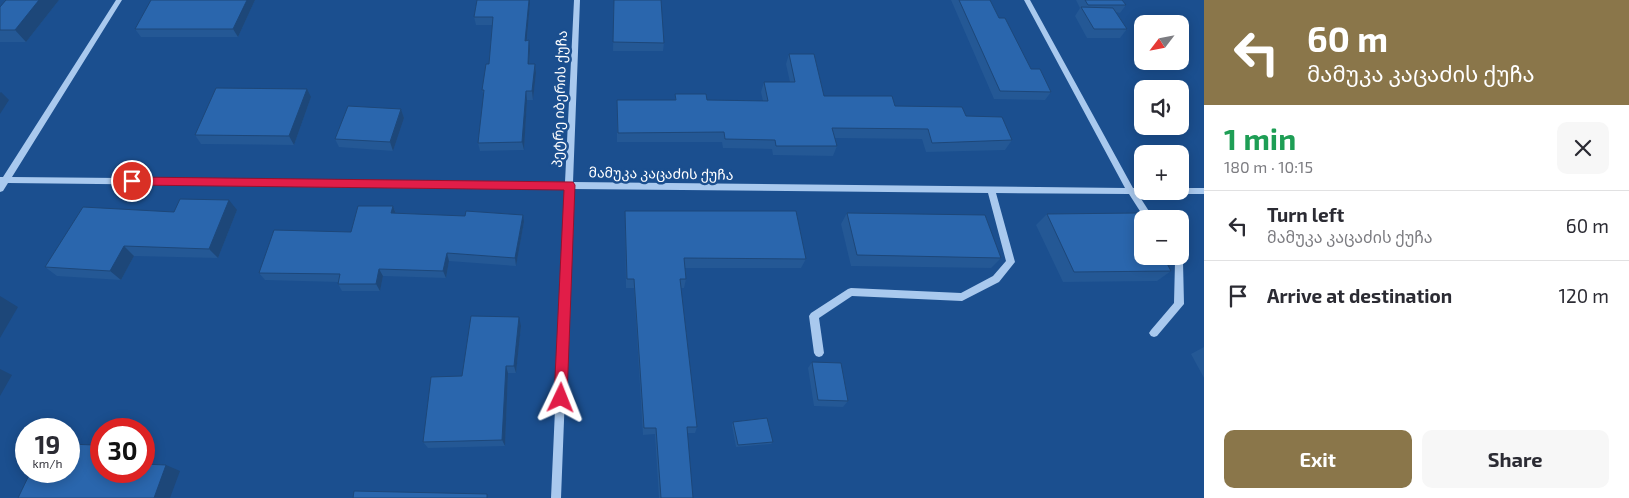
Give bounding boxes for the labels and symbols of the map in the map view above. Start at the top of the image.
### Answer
north arrow [1134,15,1189,70]
street label: პეტრე იბერის ქუჩა [548,30,571,168]
pin [111,160,153,202]
street label: მამუკა კაცაძის ქუჩა [588,163,734,184]
position arrow [534,371,586,423]
speed limit sign: 30 [90,418,155,483]

